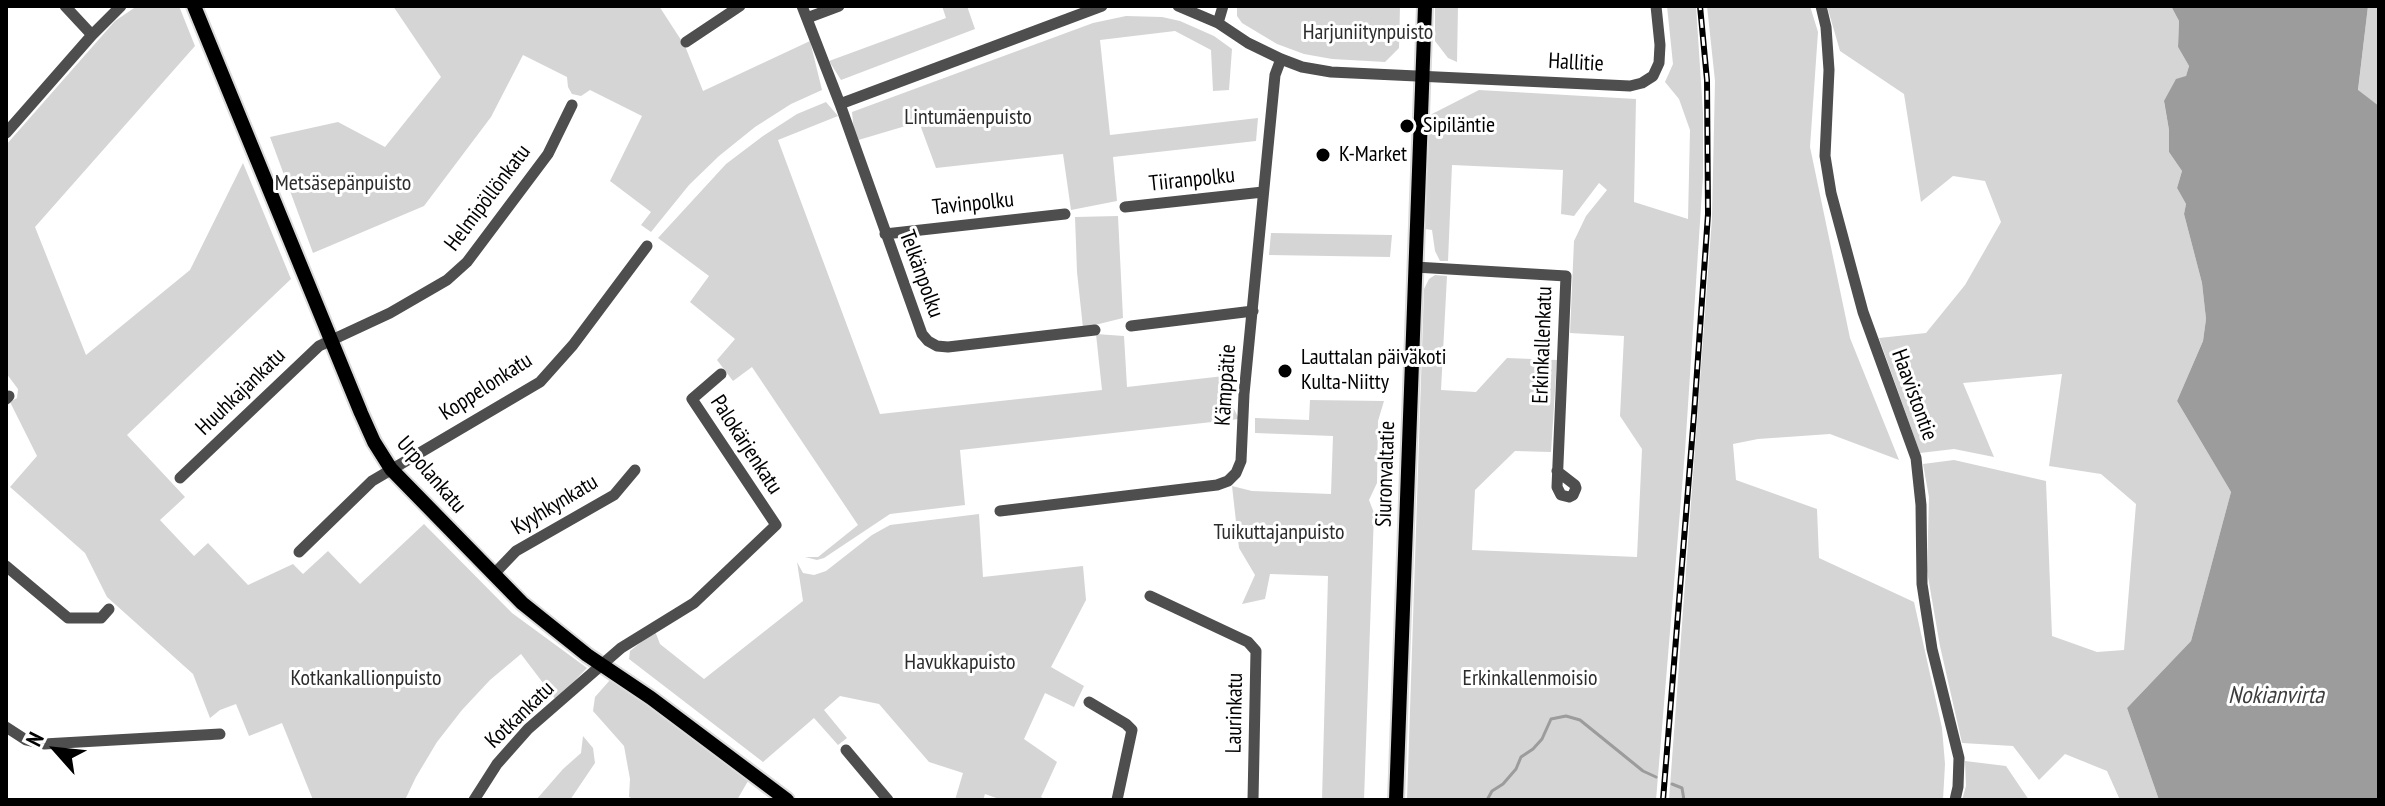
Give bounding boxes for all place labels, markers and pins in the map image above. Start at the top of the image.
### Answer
place label: Sipiläntie [1423,113,1495,139]
marker: Sipiläntie [1398,117,1416,135]
place label: K-Market [1339,142,1407,168]
marker: K-Market [1314,146,1332,164]
place label: Lauttalan päiväkoti Kulta-Niitty [1301,345,1446,396]
marker: Lauttalan päiväkoti Kulta-Niitty [1276,362,1294,380]

